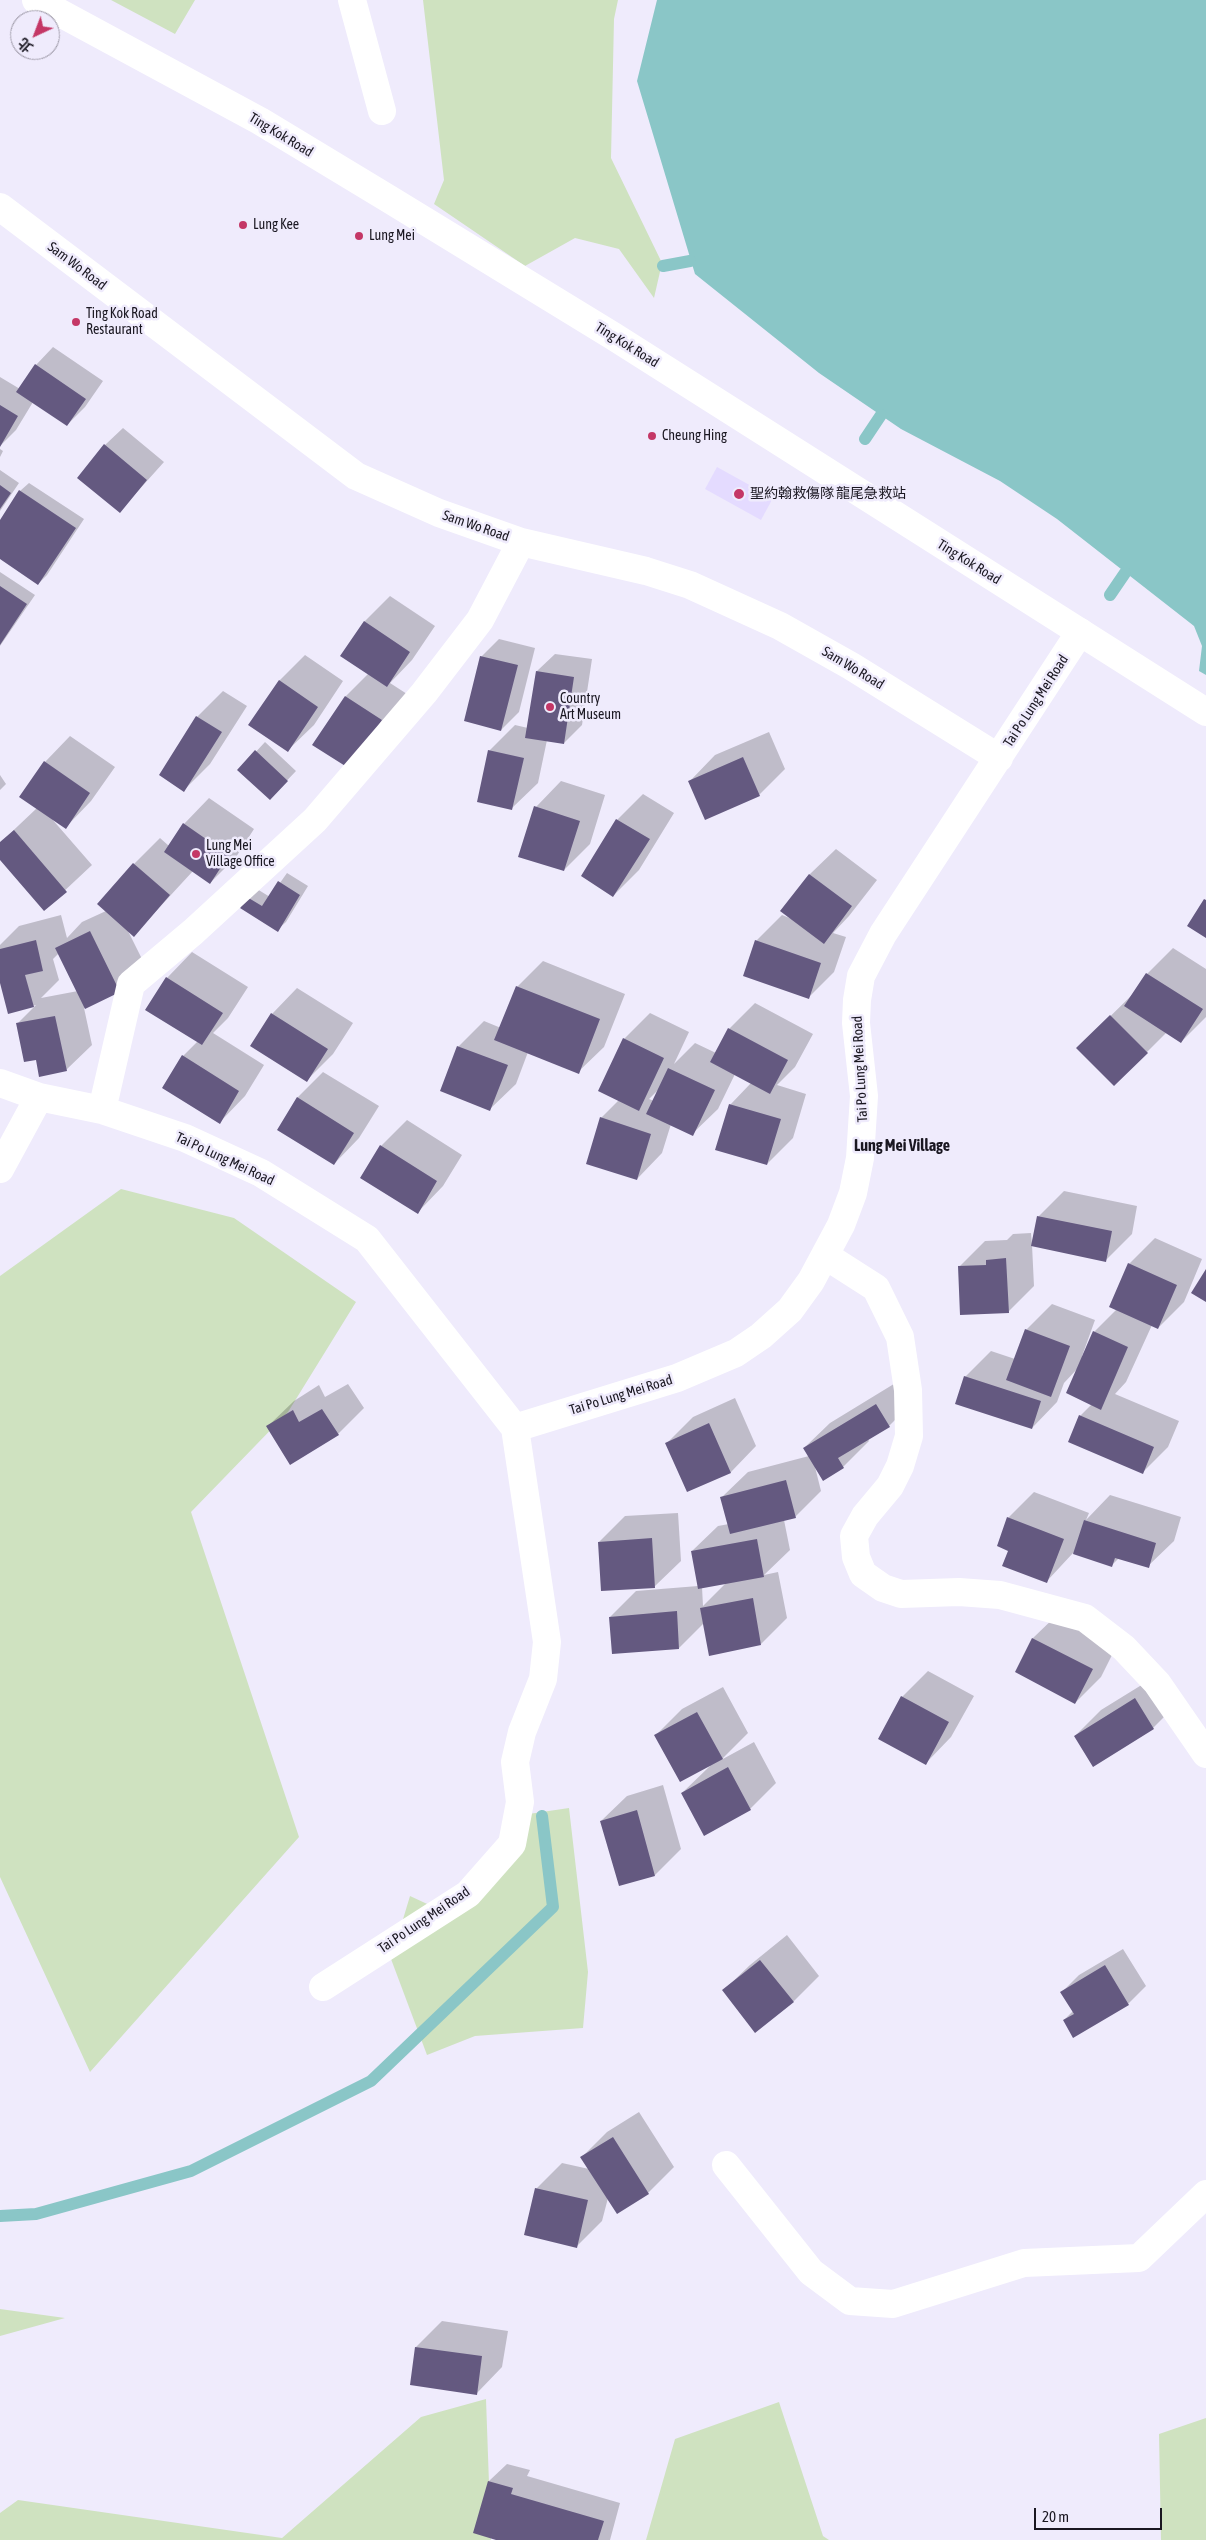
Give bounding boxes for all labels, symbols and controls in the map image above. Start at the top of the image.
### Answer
north arrow [10,10,60,60]
text: 北 [15,35,36,56]
street label: Ting Kok Road [246,109,316,161]
place label: Lung Kee [253,217,299,233]
marker: Lung Kee [237,219,249,231]
place label: Lung Mei [369,228,415,244]
marker: Lung Mei [353,230,365,242]
street label: Sam Wo Road [44,238,110,294]
place label: Ting Kok Road Restaurant [86,306,158,338]
marker: Ting Kok Road Restaurant [70,316,82,328]
street label: Ting Kok Road [592,319,662,371]
place label: Cheung Hing [662,428,727,444]
marker: Cheung Hing [646,430,658,442]
place label: 聖約翰救傷隊 龍尾急救站 [750,486,906,502]
marker: 聖約翰救傷隊 龍尾急救站 [732,487,746,501]
street label: Sam Wo Road [440,507,512,545]
street label: Ting Kok Road [934,536,1004,588]
street label: Sam Wo Road [819,643,887,693]
street label: Tai Po Lung Mei Road [1000,652,1072,750]
place label: Country Art Museum [560,691,621,724]
marker: Country Art Museum [544,701,556,713]
place label: Lung Mei Village Office [206,838,275,870]
marker: Lung Mei Village Office [190,848,202,860]
street label: Tai Po Lung Mei Road [849,1015,871,1123]
street label: Tai Po Lung Mei Road [173,1129,277,1189]
district label: Lung Mei Village [854,1136,950,1156]
street label: Tai Po Lung Mei Road [568,1371,674,1419]
street label: Tai Po Lung Mei Road [375,1883,473,1957]
scale bar [1036,2498,1164,2530]
text: 20 m [1042,2508,1069,2525]

